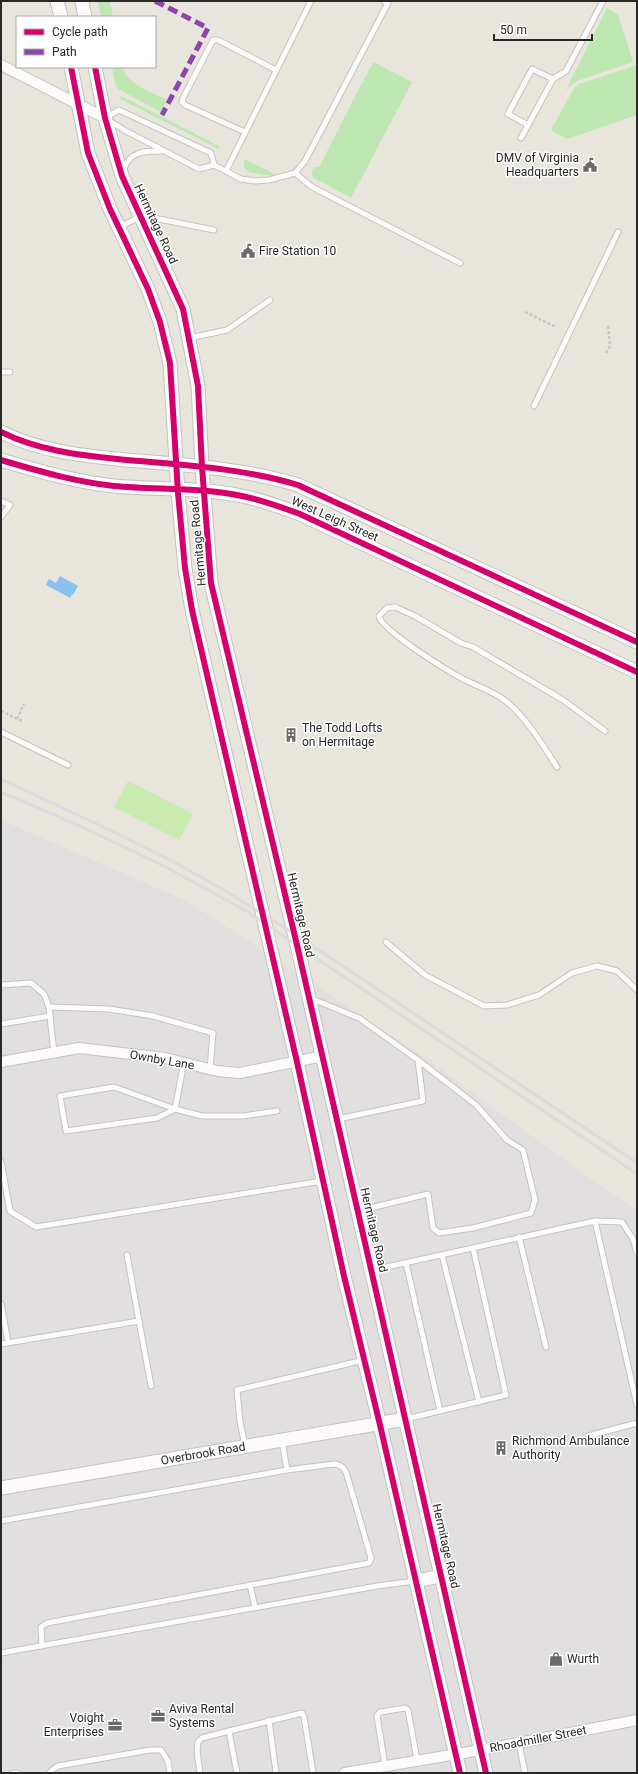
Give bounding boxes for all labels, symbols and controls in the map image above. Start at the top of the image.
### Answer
legend [16,16,156,68]
scale bar [494,16,592,42]
text: 50 m [500,23,527,37]
text: Cycle path [52,25,108,39]
text: Path [52,45,77,59]
place label: DMV of Virginia Headquarters [496,151,579,179]
public building icon: DMV of Virginia Headquarters [582,157,598,173]
street label: Hermitage Road [131,182,181,266]
public building icon: Fire Station 10 [240,243,256,259]
place label: Fire Station 10 [259,244,336,258]
street label: West Leigh Street [289,494,381,544]
street label: Hermitage Road [187,499,209,587]
place label: The Todd Lofts on Hermitage [302,721,382,749]
building icon: The Todd Lofts on Hermitage [283,727,299,743]
street label: Hermitage Road [284,871,318,959]
street label: Ownby Lane [129,1047,195,1073]
street label: Hermitage Road [357,1186,391,1274]
place label: Richmond Ambulance Authority [512,1434,629,1462]
street label: Overbrook Road [160,1439,246,1468]
building icon: Richmond Ambulance Authority [493,1440,509,1456]
street label: Hermitage Road [429,1502,463,1590]
shop icon: Wurth [548,1651,564,1667]
place label: Wurth [567,1652,599,1666]
place label: Aviva Rental Systems [169,1702,234,1730]
office icon: Aviva Rental Systems [150,1708,166,1724]
place label: Voight Enterprises [44,1711,104,1739]
office icon: Voight Enterprises [107,1717,123,1733]
street label: Rhoadmiller Street [488,1723,588,1755]

